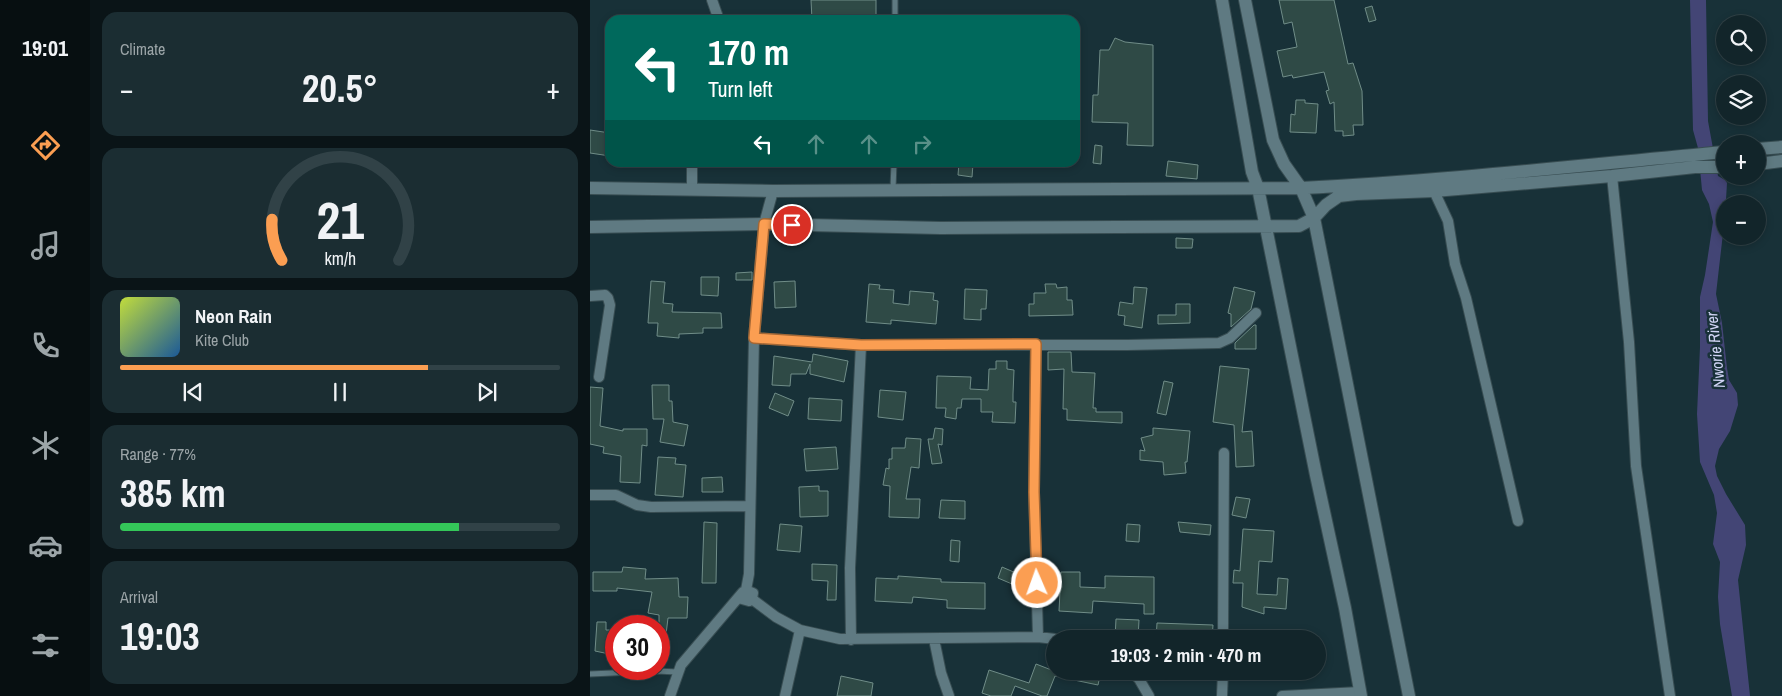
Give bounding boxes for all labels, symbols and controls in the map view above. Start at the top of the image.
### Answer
map controls [1716,15,1766,245]
button: search [1716,15,1766,65]
text: 170 m [708,29,789,76]
text: 19:01 [22,33,68,63]
icon: left [625,35,690,100]
text: Climate [120,38,165,60]
text: 20.5° [302,63,378,114]
text: − [120,70,133,108]
text: + [547,70,560,108]
text: Turn left [708,74,773,104]
button: layers [1716,75,1766,125]
icon: directions [28,128,63,163]
icon: left [749,130,777,158]
icon: ahead [802,130,830,158]
icon: ahead [855,130,883,158]
icon: right [908,130,936,158]
button: + [1716,135,1766,185]
text: 21 [316,185,364,255]
button: − [1716,195,1766,245]
pin [771,204,813,246]
icon: arrive [778,211,806,239]
icon: music [28,228,63,263]
text: km/h [324,247,356,271]
text: Neon Rain [195,303,272,329]
water label: Nworie River [1700,310,1730,389]
icon: phone [28,328,63,363]
text: Kite Club [195,329,249,351]
icon: previous [179,378,207,406]
icon: pause [326,378,354,406]
icon: next [473,378,501,406]
icon: climate [28,428,63,463]
text: Range · 77% [120,443,196,465]
text: 385 km [120,468,226,519]
icon: car [28,528,63,563]
position arrow [1010,556,1062,608]
text: Arrival [120,586,158,608]
text: 19:03 [120,611,200,662]
speed limit sign: 30 [605,615,670,680]
icon: filters [28,628,63,663]
text: 19:03 · 2 min · 470 m [1111,642,1261,668]

